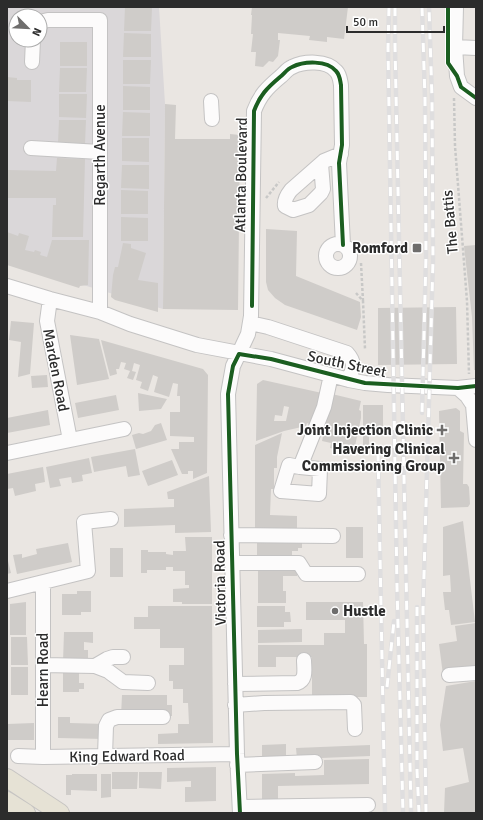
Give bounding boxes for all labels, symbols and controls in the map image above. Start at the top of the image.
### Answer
north arrow [8,8,48,48]
scale bar [347,8,444,34]
text: 50 m [353,15,378,30]
text: N [29,26,44,38]
street label: Regarth Avenue [91,104,109,206]
street label: Atlanta Boulevard [231,117,251,233]
street label: The Battis [438,189,462,255]
place label: Romford [352,239,408,257]
marker: Romford [411,242,423,254]
street label: Marden Road [39,327,73,413]
street label: South Street [306,347,388,381]
place label: Joint Injection Clinic [297,421,433,439]
marker: Joint Injection Clinic [436,424,448,436]
place label: Havering Clinical Commissioning Group [302,440,445,475]
marker: Havering Clinical Commissioning Group [448,452,460,464]
street label: Victoria Road [210,540,230,626]
place label: Hustle [343,602,386,620]
marker: Hustle [330,606,340,616]
street label: Hearn Road [34,633,52,707]
street label: King Edward Road [69,746,185,766]

